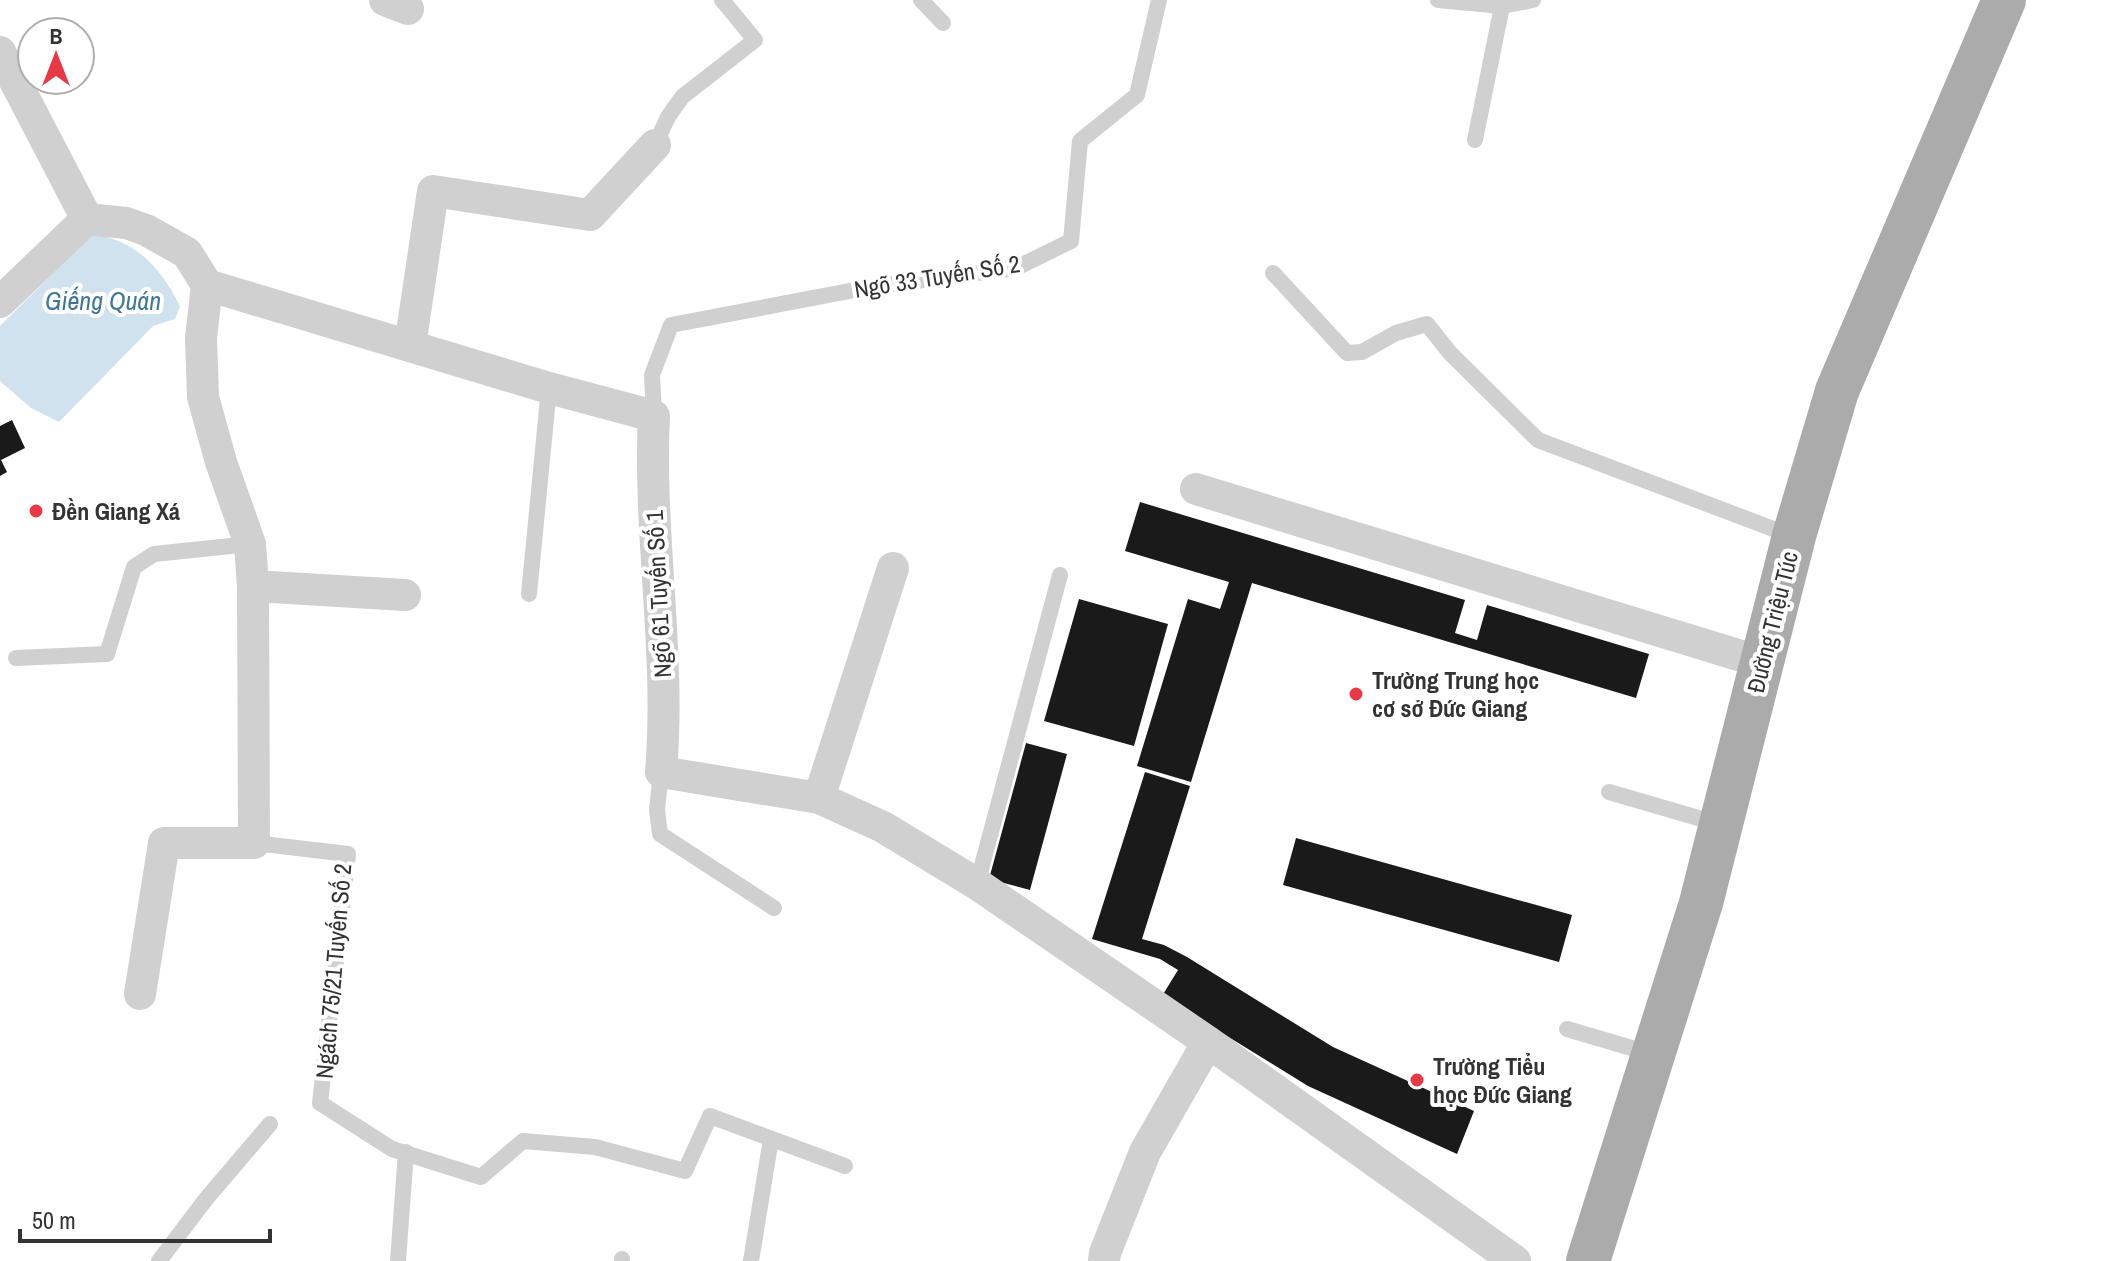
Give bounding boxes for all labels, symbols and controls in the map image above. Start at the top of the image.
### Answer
north arrow [16,16,96,96]
text: B [49,21,63,51]
street label: Ngõ 33 Tuyến Số 2 [852,247,1022,305]
water label: Giếng Quán [45,283,161,318]
place label: Đền Giang Xá [52,495,180,527]
marker: Đền Giang Xá [27,502,45,520]
street label: Ngõ 61 Tuyến Số 1 [638,509,678,679]
street label: Đường Triệu Túc [1739,548,1805,696]
place label: Trường Trung học cơ sở Đức Giang [1372,664,1539,724]
marker: Trường Trung học cơ sở Đức Giang [1347,685,1365,703]
street label: Ngách 75/21 Tuyến Số 2 [308,862,358,1080]
place label: Trường Tiểu học Đức Giang [1433,1050,1572,1110]
marker: Trường Tiểu học Đức Giang [1408,1071,1426,1089]
scale bar [20,1193,270,1243]
text: 50 m [32,1204,76,1236]

